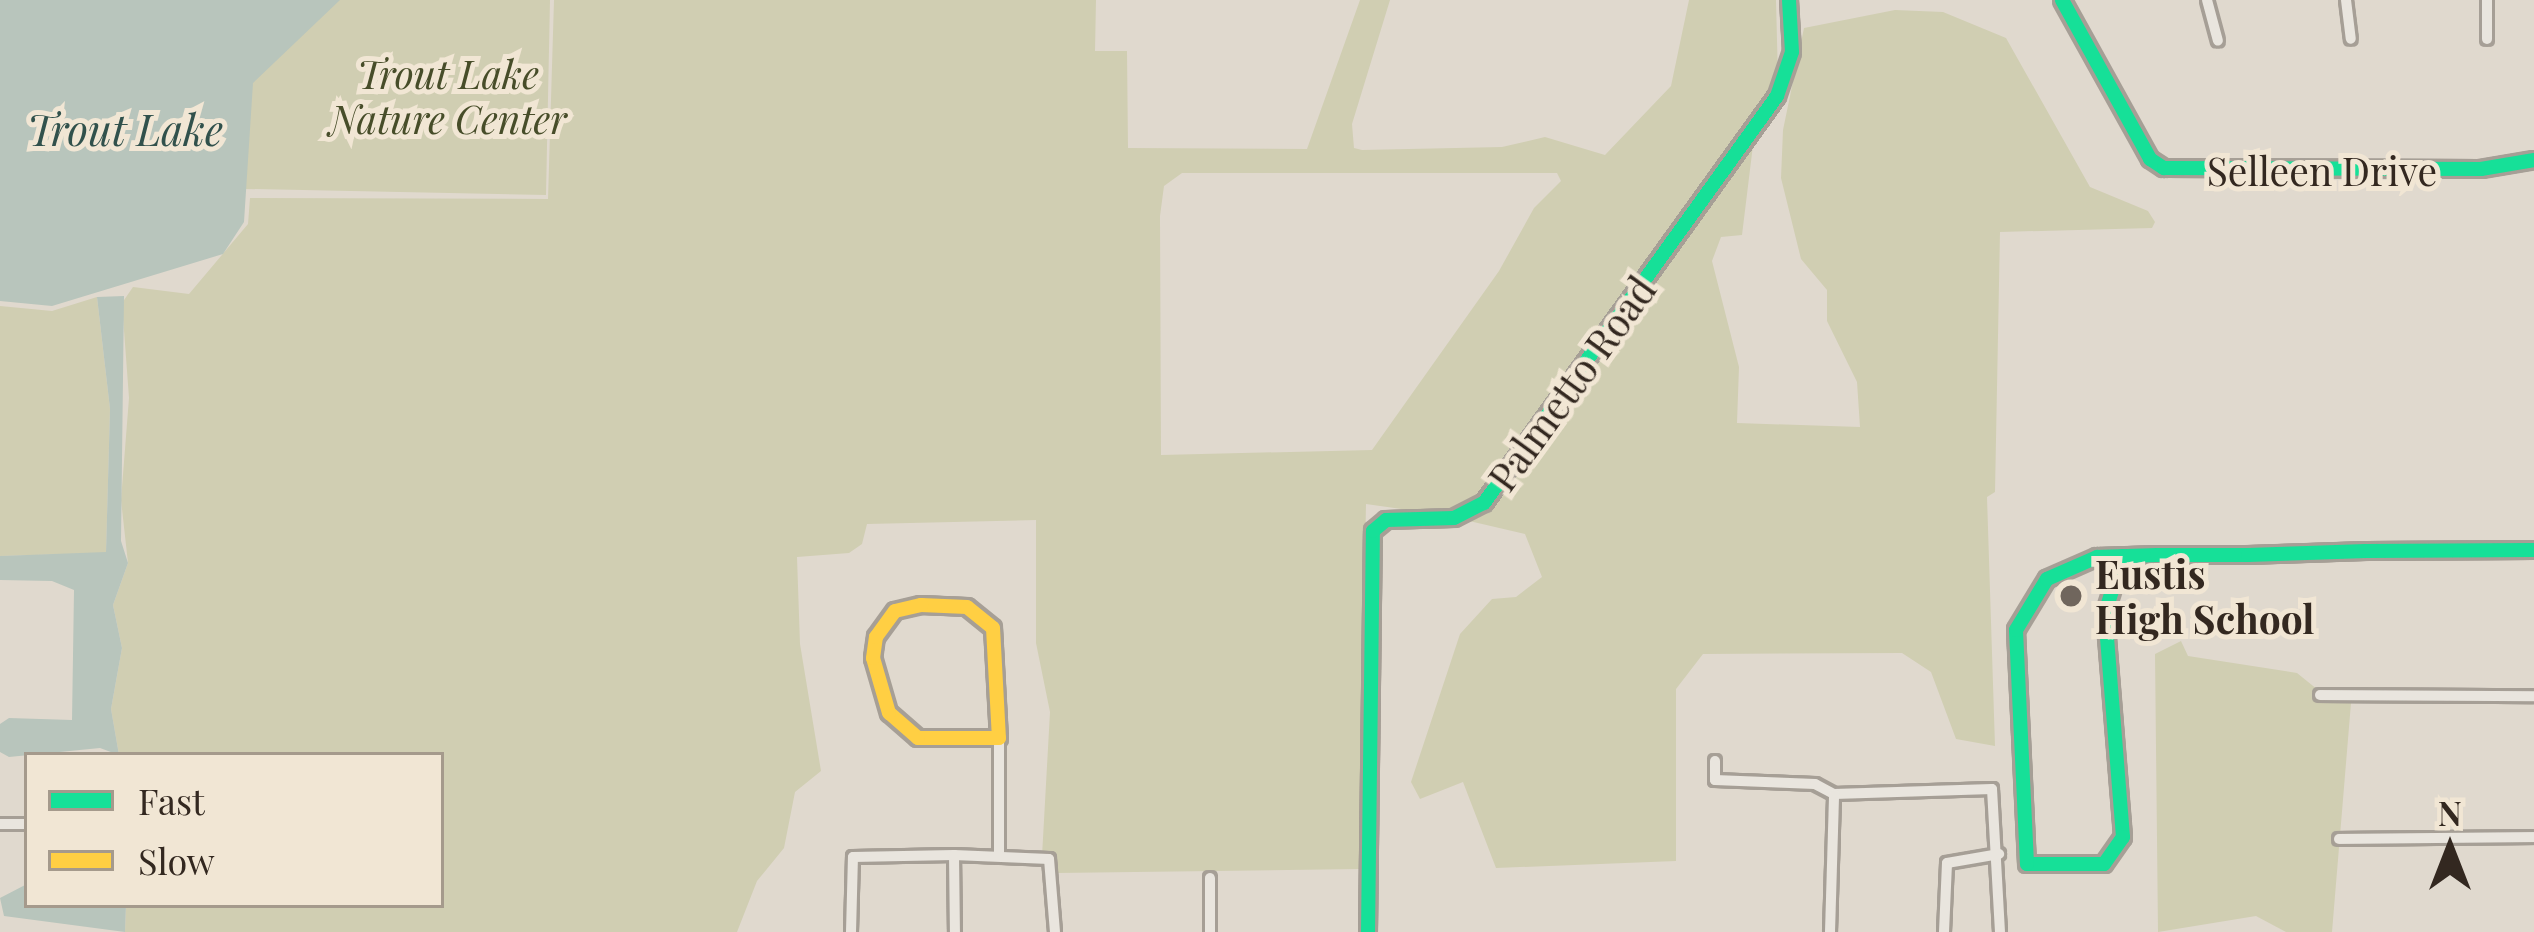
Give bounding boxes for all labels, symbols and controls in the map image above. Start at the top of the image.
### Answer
park label: Trout Lake Nature Center [329,51,567,142]
water label: Trout Lake [27,104,223,154]
street label: Selleen Drive [2207,147,2437,193]
street label: Palmetto Road [1478,267,1664,499]
place label: Eustis High School [2095,551,2314,642]
marker: Eustis High School [2058,583,2084,609]
legend [24,752,444,908]
text: Fast [138,776,205,824]
north arrow [2390,788,2510,908]
text: N [2438,790,2462,834]
text: Slow [138,836,215,884]

